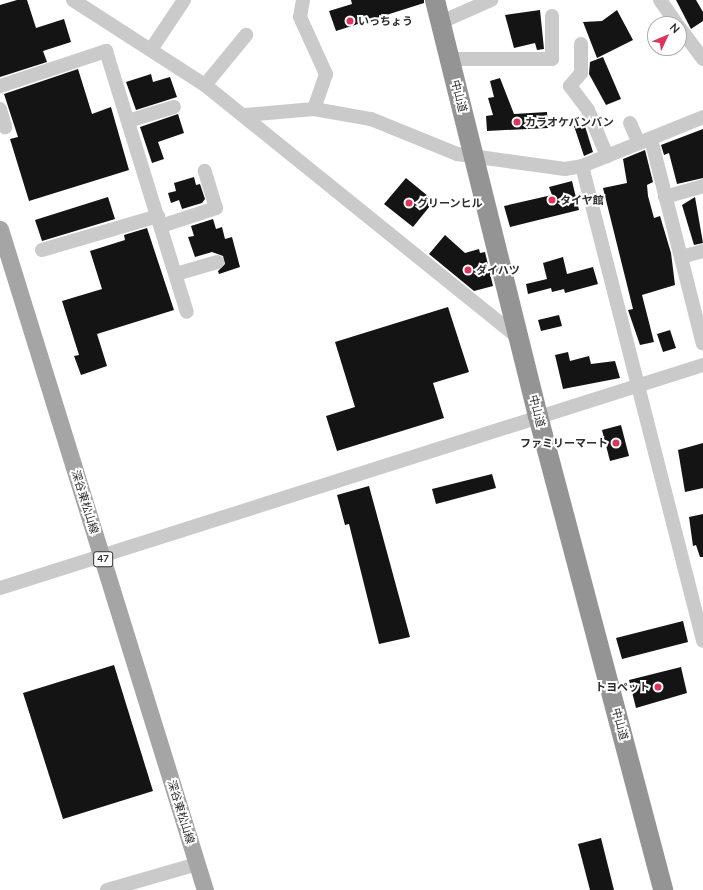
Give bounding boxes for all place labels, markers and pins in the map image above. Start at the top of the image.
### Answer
place label: いっちょう [358,14,413,28]
marker: いっちょう [345,16,355,26]
place label: カラオケバンバン [525,115,613,129]
marker: カラオケバンバン [512,117,522,127]
place label: タイヤ館 [560,193,604,207]
marker: タイヤ館 [547,195,557,205]
place label: グリーンヒル [417,196,483,210]
marker: グリーンヒル [404,198,414,208]
place label: ダイハツ [476,263,520,277]
marker: ダイハツ [463,265,473,275]
place label: ファミリーマート [520,436,608,450]
marker: ファミリーマート [611,438,621,448]
place label: トヨペット [595,680,650,694]
marker: トヨペット [653,682,663,692]

